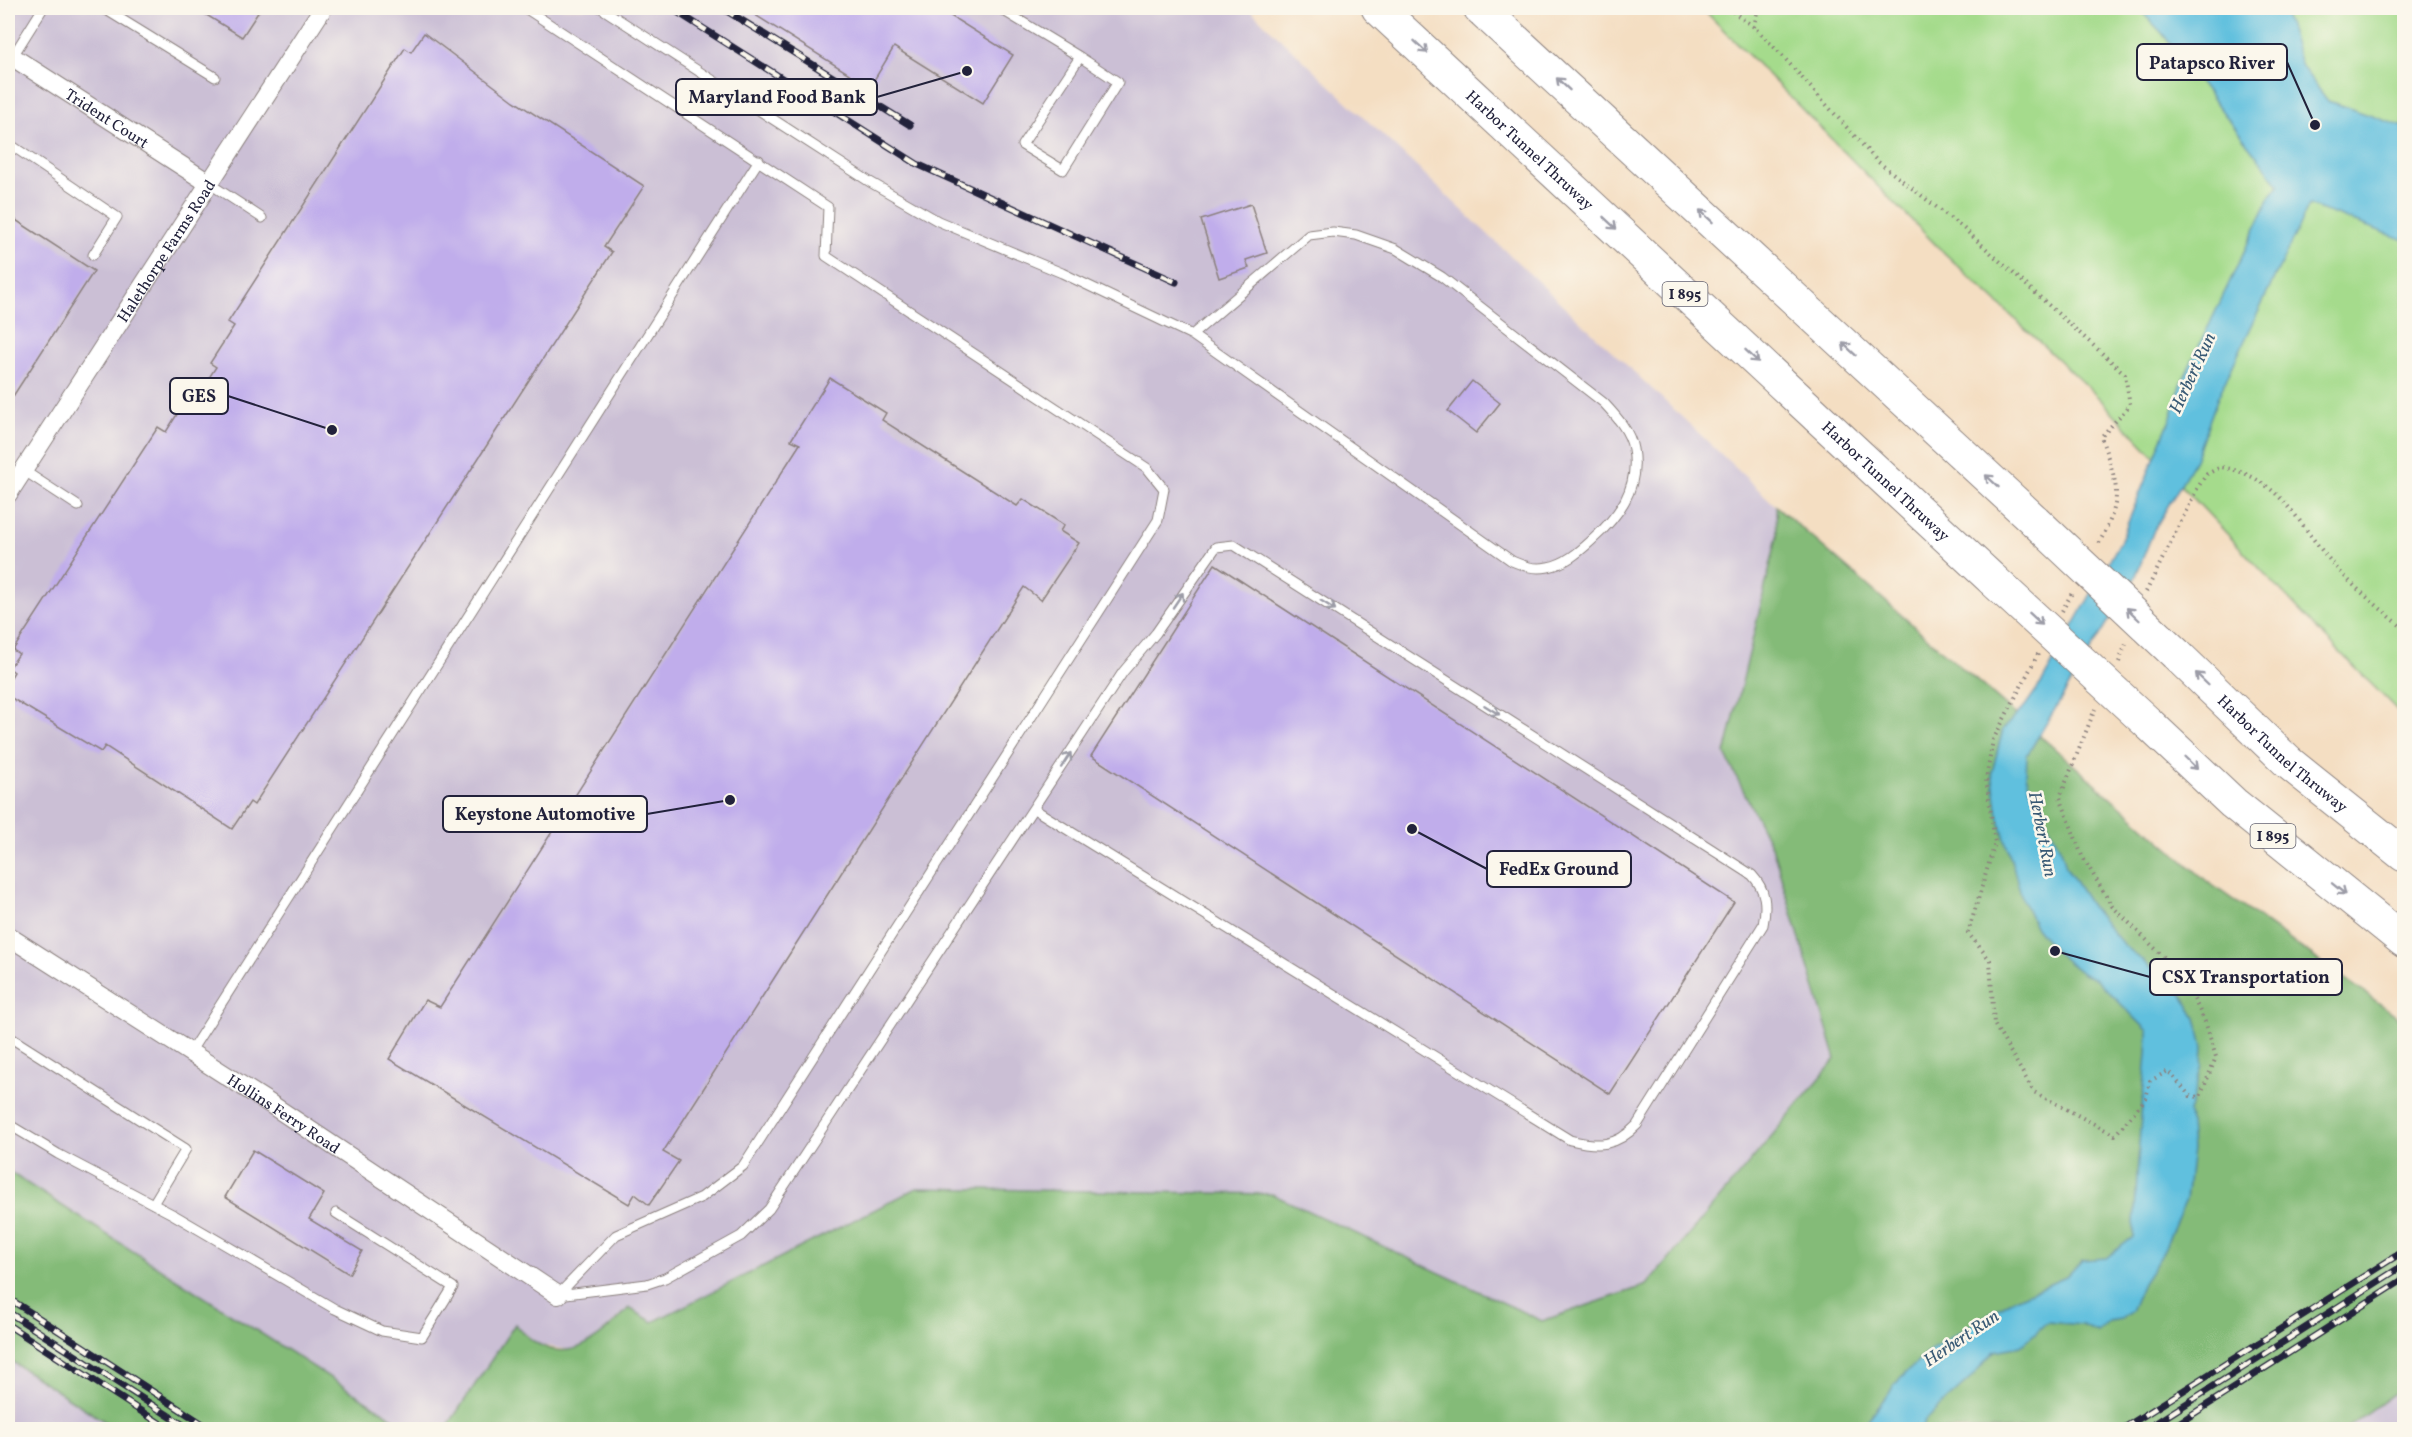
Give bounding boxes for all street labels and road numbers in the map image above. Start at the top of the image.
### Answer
street label: Trident Court [60,84,153,155]
street label: Harbor Tunnel Thruway [1460,86,1598,217]
street label: Halethorpe Farms Road [113,176,222,327]
road number: I 895 [1662,282,1708,306]
street label: Harbor Tunnel Thruway [1816,417,1954,548]
street label: Harbor Tunnel Thruway [2212,691,2352,819]
road number: I 895 [2250,824,2296,848]
street label: Hollins Ferry Road [222,1070,344,1160]

